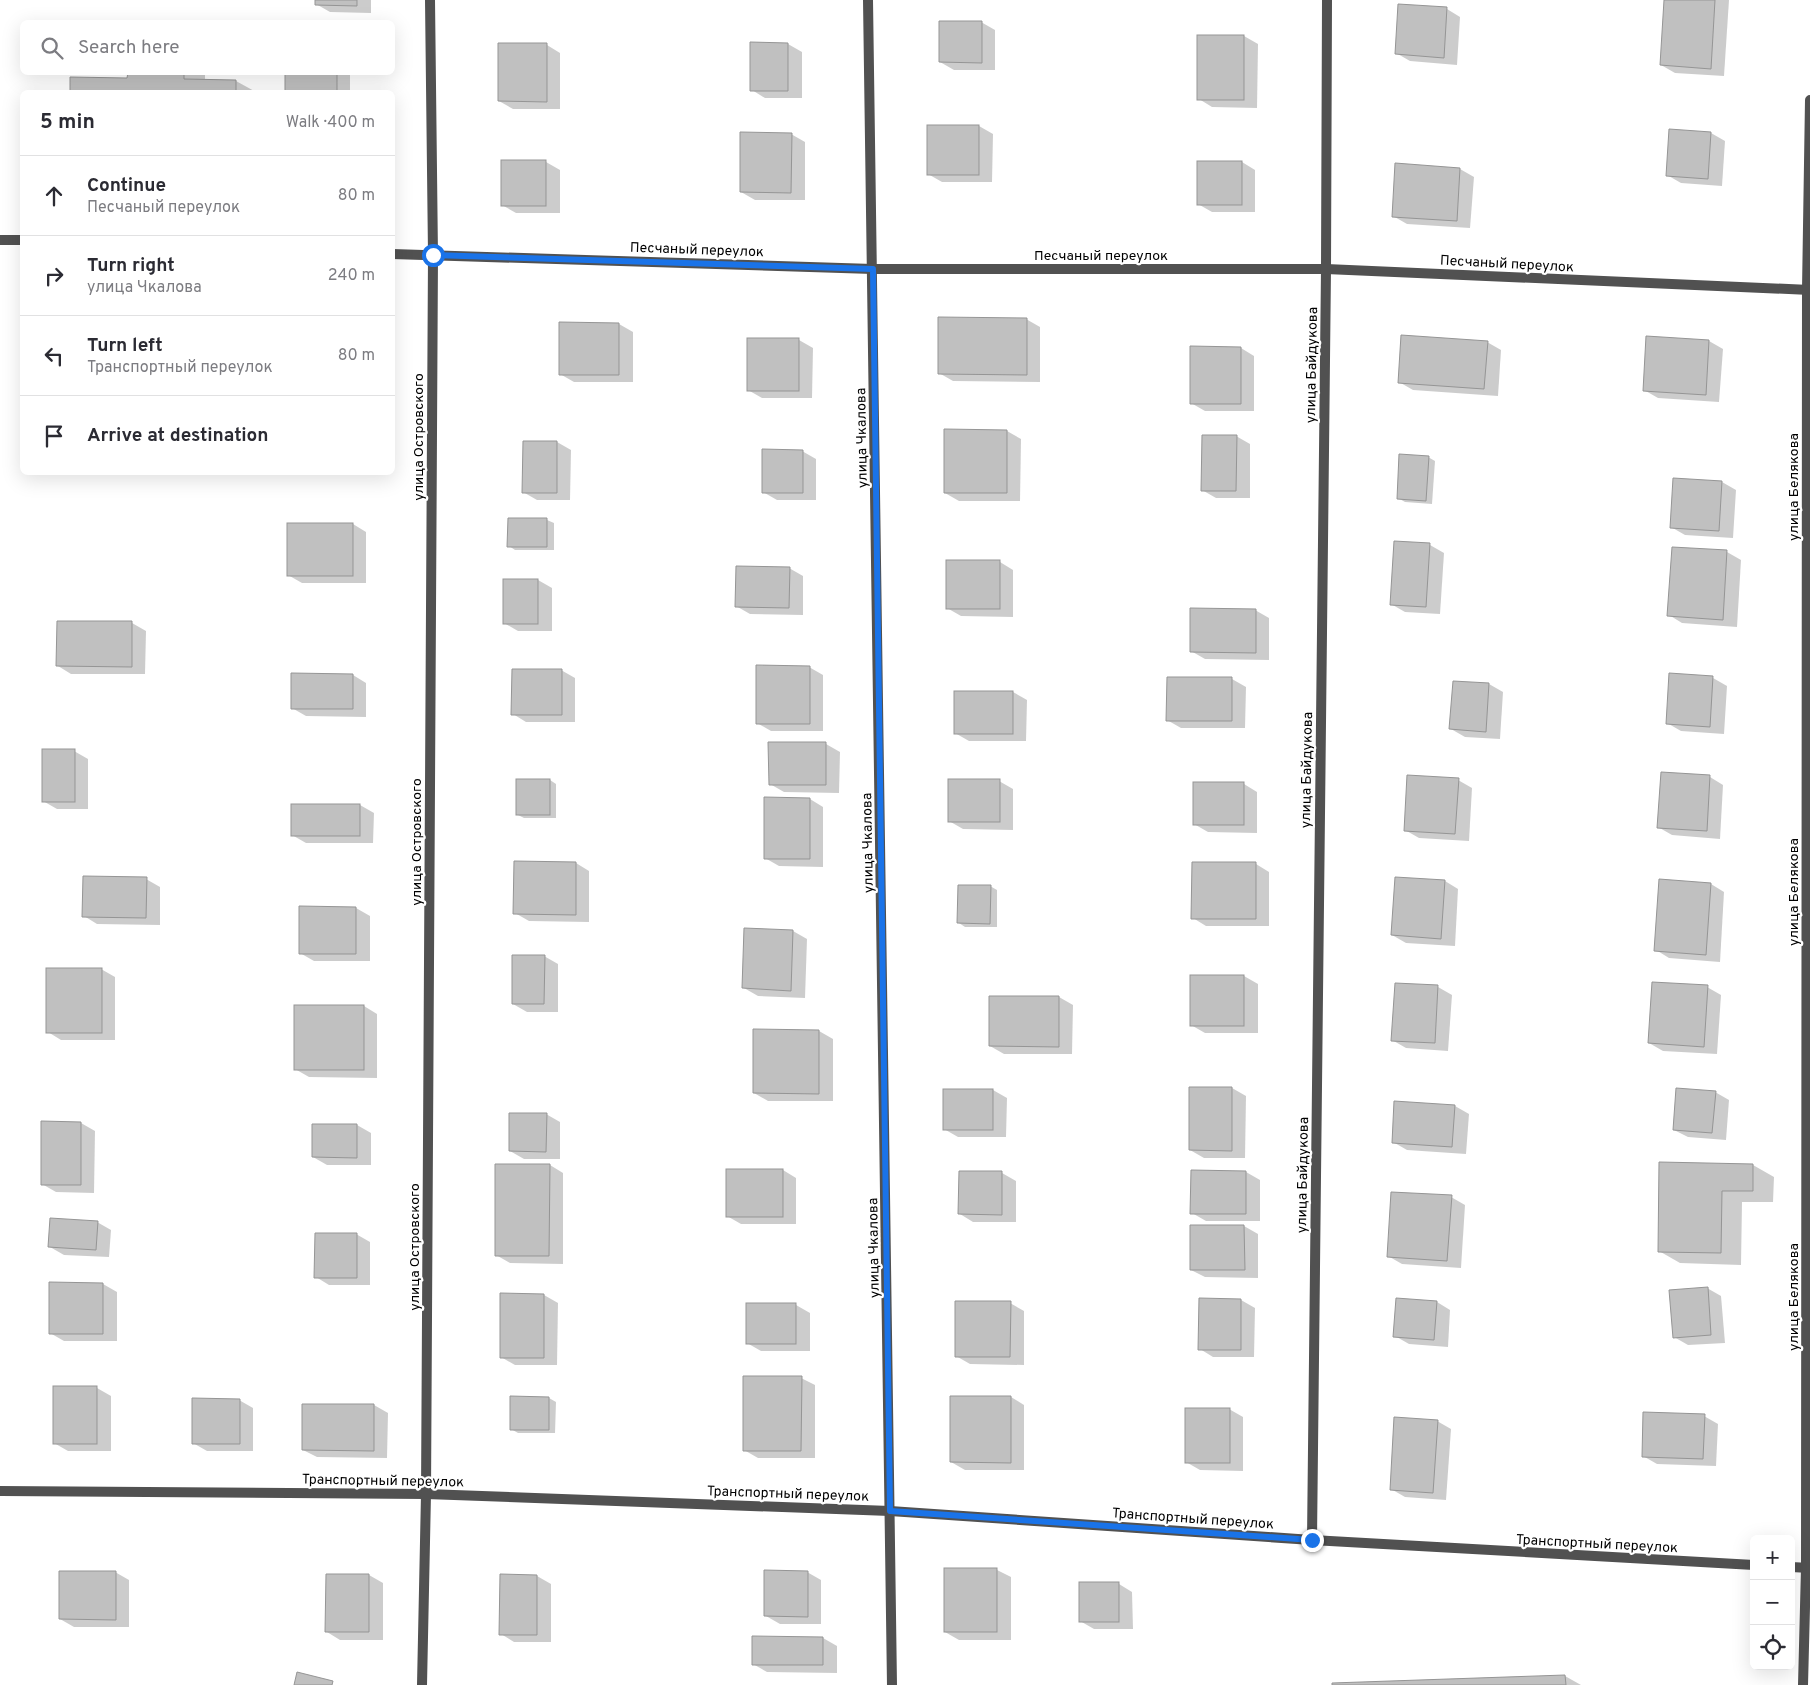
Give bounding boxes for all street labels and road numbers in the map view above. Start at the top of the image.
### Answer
street label: Песчаный переулок [630,240,764,261]
street label: Песчаный переулок [1034,248,1168,265]
street label: Песчаный переулок [1440,253,1574,276]
street label: улица Байдукова [1303,307,1322,423]
street label: улица Островского [411,373,428,501]
street label: улица Чкалова [853,388,872,488]
street label: улица Белякова [1786,433,1803,541]
street label: улица Байдукова [1298,712,1317,828]
street label: улица Островского [409,778,426,906]
street label: улица Чкалова [859,793,878,893]
street label: улица Белякова [1786,838,1803,946]
street label: улица Байдукова [1294,1117,1313,1233]
street label: улица Островского [407,1183,424,1311]
street label: улица Чкалова [865,1198,884,1298]
street label: улица Белякова [1786,1243,1803,1351]
street label: Транспортный переулок [302,1472,464,1491]
street label: Транспортный переулок [707,1483,869,1506]
street label: Транспортный переулок [1111,1505,1274,1534]
street label: Транспортный переулок [1515,1532,1678,1557]

